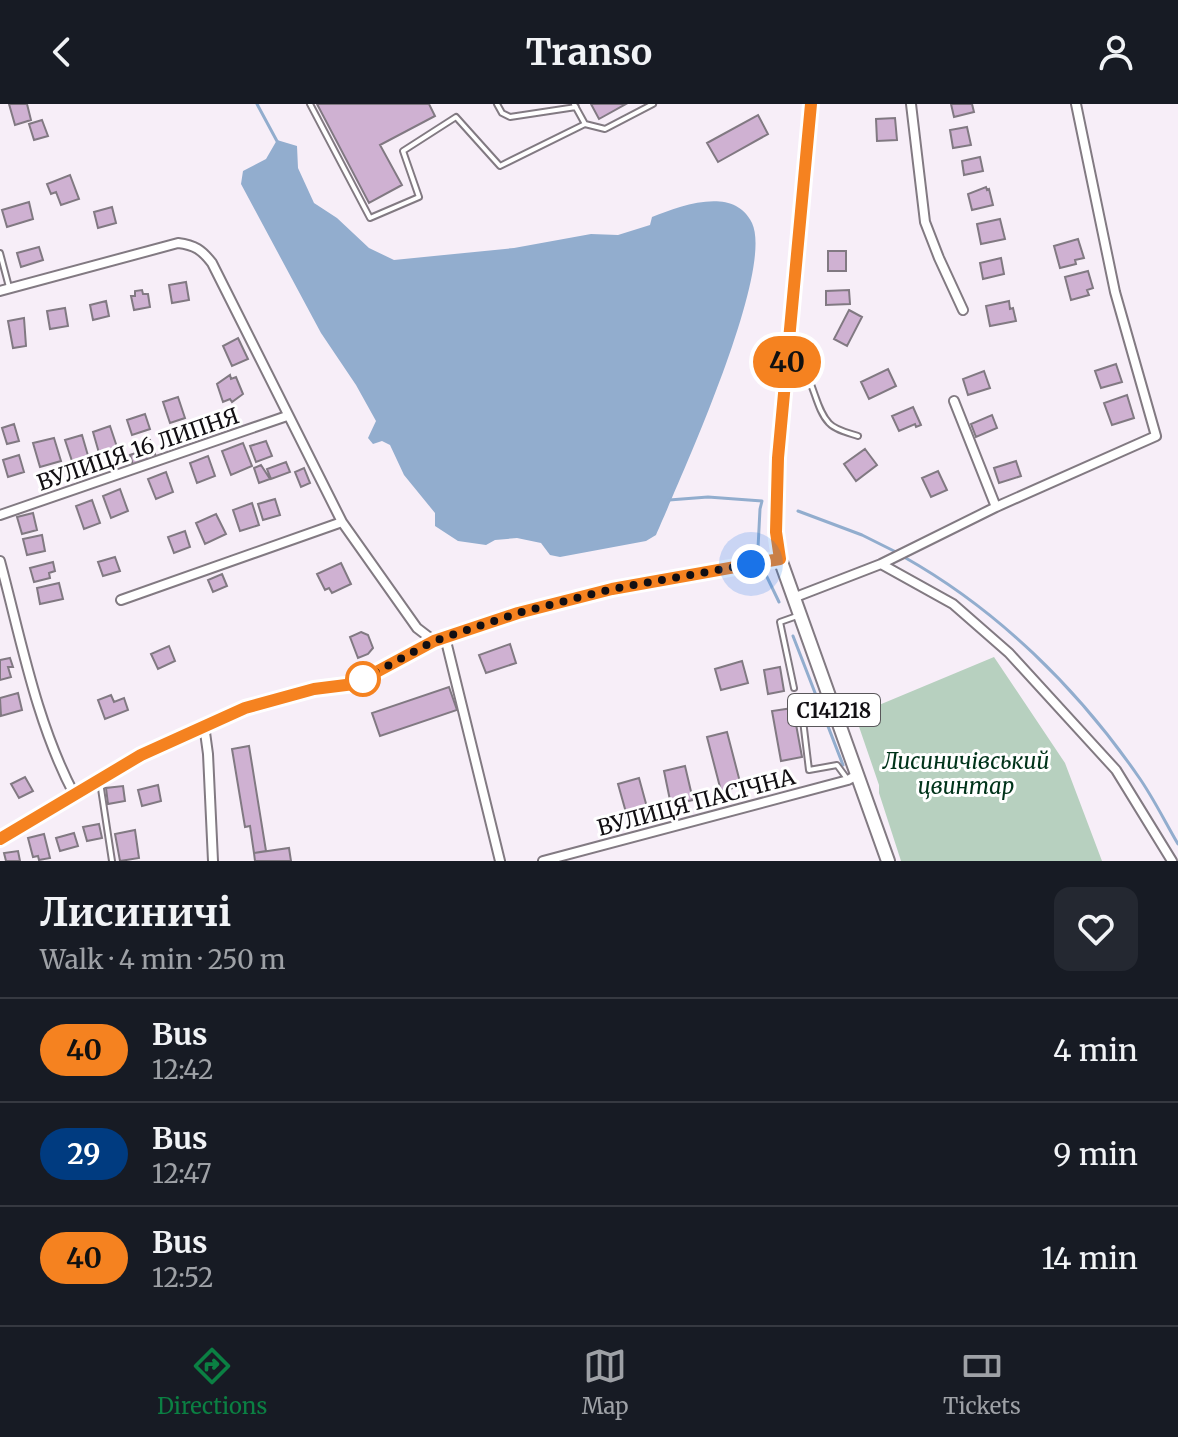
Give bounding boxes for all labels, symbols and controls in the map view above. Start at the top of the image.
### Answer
icon: back [40,30,84,74]
text: Transo [526,30,652,75]
icon: person [1094,30,1138,74]
line badge: 40 [751,336,823,388]
text: 40 [769,344,805,380]
street label: ВУЛИЦЯ 16 ЛИПНЯ [33,401,243,497]
your location [731,544,771,584]
unlabelled marker [346,662,380,696]
road number: С141218 [788,694,880,726]
park label: Лисиничівський цвинтар [882,747,1049,800]
street label: ВУЛИЦЯ ПАСІЧНА [594,762,798,842]
button: heart [1054,887,1138,971]
text: Лисиничі [40,889,231,936]
text: Walk · 4 min · 250 m [40,943,286,976]
text: Bus [152,1015,208,1053]
text: 4 min [1053,1031,1138,1069]
text: 40 [66,1032,102,1068]
text: 12:42 [152,1053,213,1086]
text: Bus [152,1119,208,1157]
text: 9 min [1053,1135,1138,1173]
text: 29 [67,1136,101,1172]
text: 12:47 [152,1157,212,1190]
text: Bus [152,1223,208,1261]
text: 14 min [1041,1239,1138,1277]
text: 40 [66,1240,102,1276]
text: 12:52 [152,1261,214,1294]
tab: Directions [157,1344,267,1420]
tab: Map [582,1344,629,1420]
tab: Tickets [943,1344,1021,1420]

